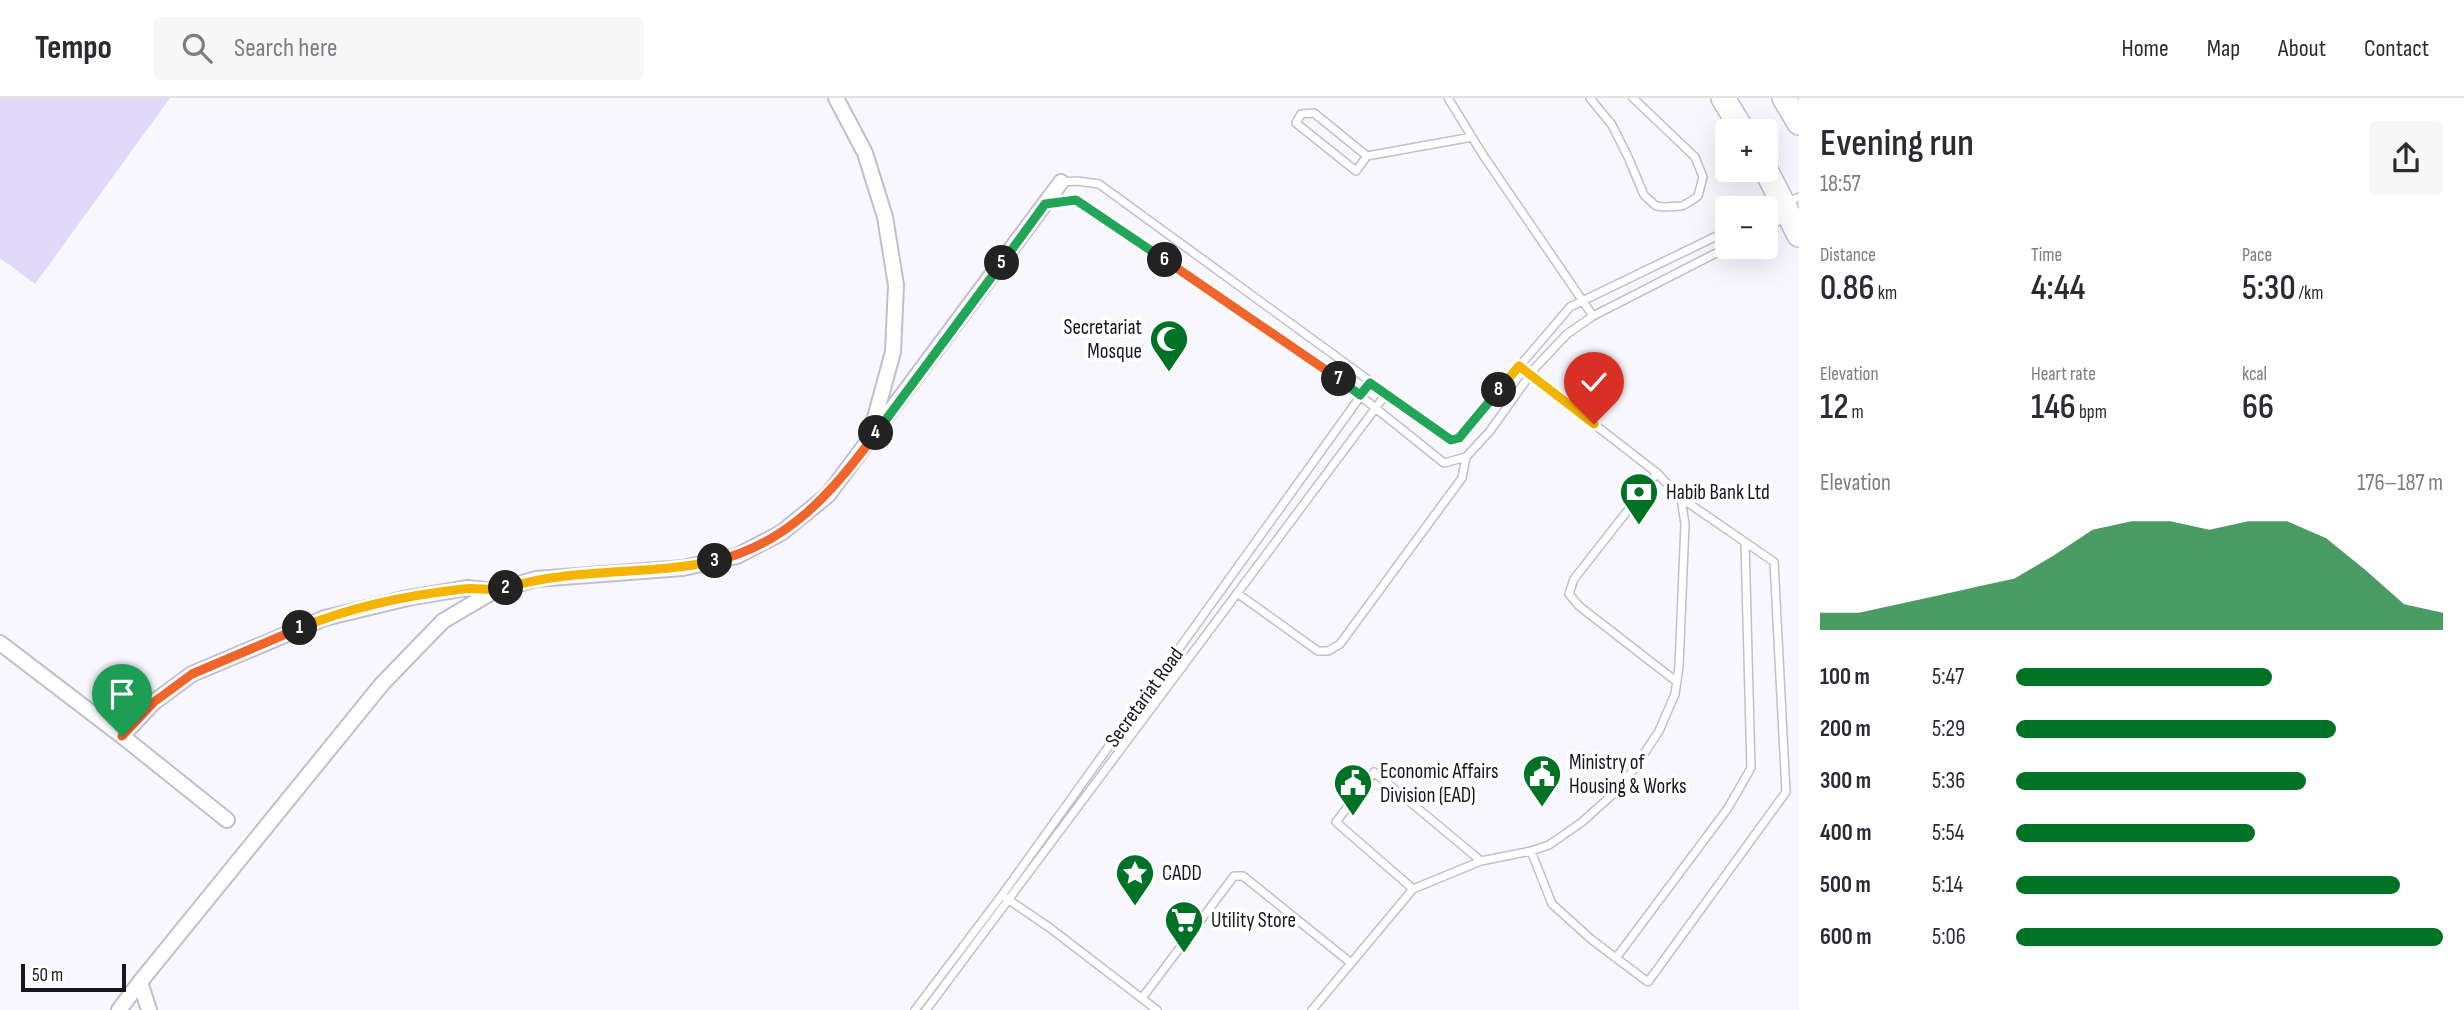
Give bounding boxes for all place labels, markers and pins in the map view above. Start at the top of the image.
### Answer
pin: 6 [1148,242,1182,278]
pin: 5 [984,246,1020,280]
place label: Secretariat Mosque [1063,315,1142,364]
mosque icon: Secretariat Mosque [1148,318,1190,373]
pin [1564,352,1624,424]
pin: 7 [1322,362,1356,396]
pin: 8 [1482,372,1516,408]
pin: 4 [858,416,894,450]
bank icon: Habib Bank Ltd [1618,471,1660,526]
place label: Habib Bank Ltd [1666,480,1770,505]
pin: 3 [698,544,732,578]
pin: 2 [489,570,524,606]
pin: 1 [282,610,318,646]
pin [92,664,152,736]
place label: Ministry of Housing & Works [1569,750,1687,799]
public building icon: Ministry of Housing & Works [1521,753,1563,808]
place label: Economic Affairs Division (EAD) [1380,759,1499,808]
public building icon: Economic Affairs Division (EAD) [1332,762,1374,817]
place icon: CADD [1114,852,1156,907]
place label: CADD [1162,861,1202,886]
supermarket icon: Utility Store [1163,899,1205,954]
place label: Utility Store [1211,908,1296,933]

